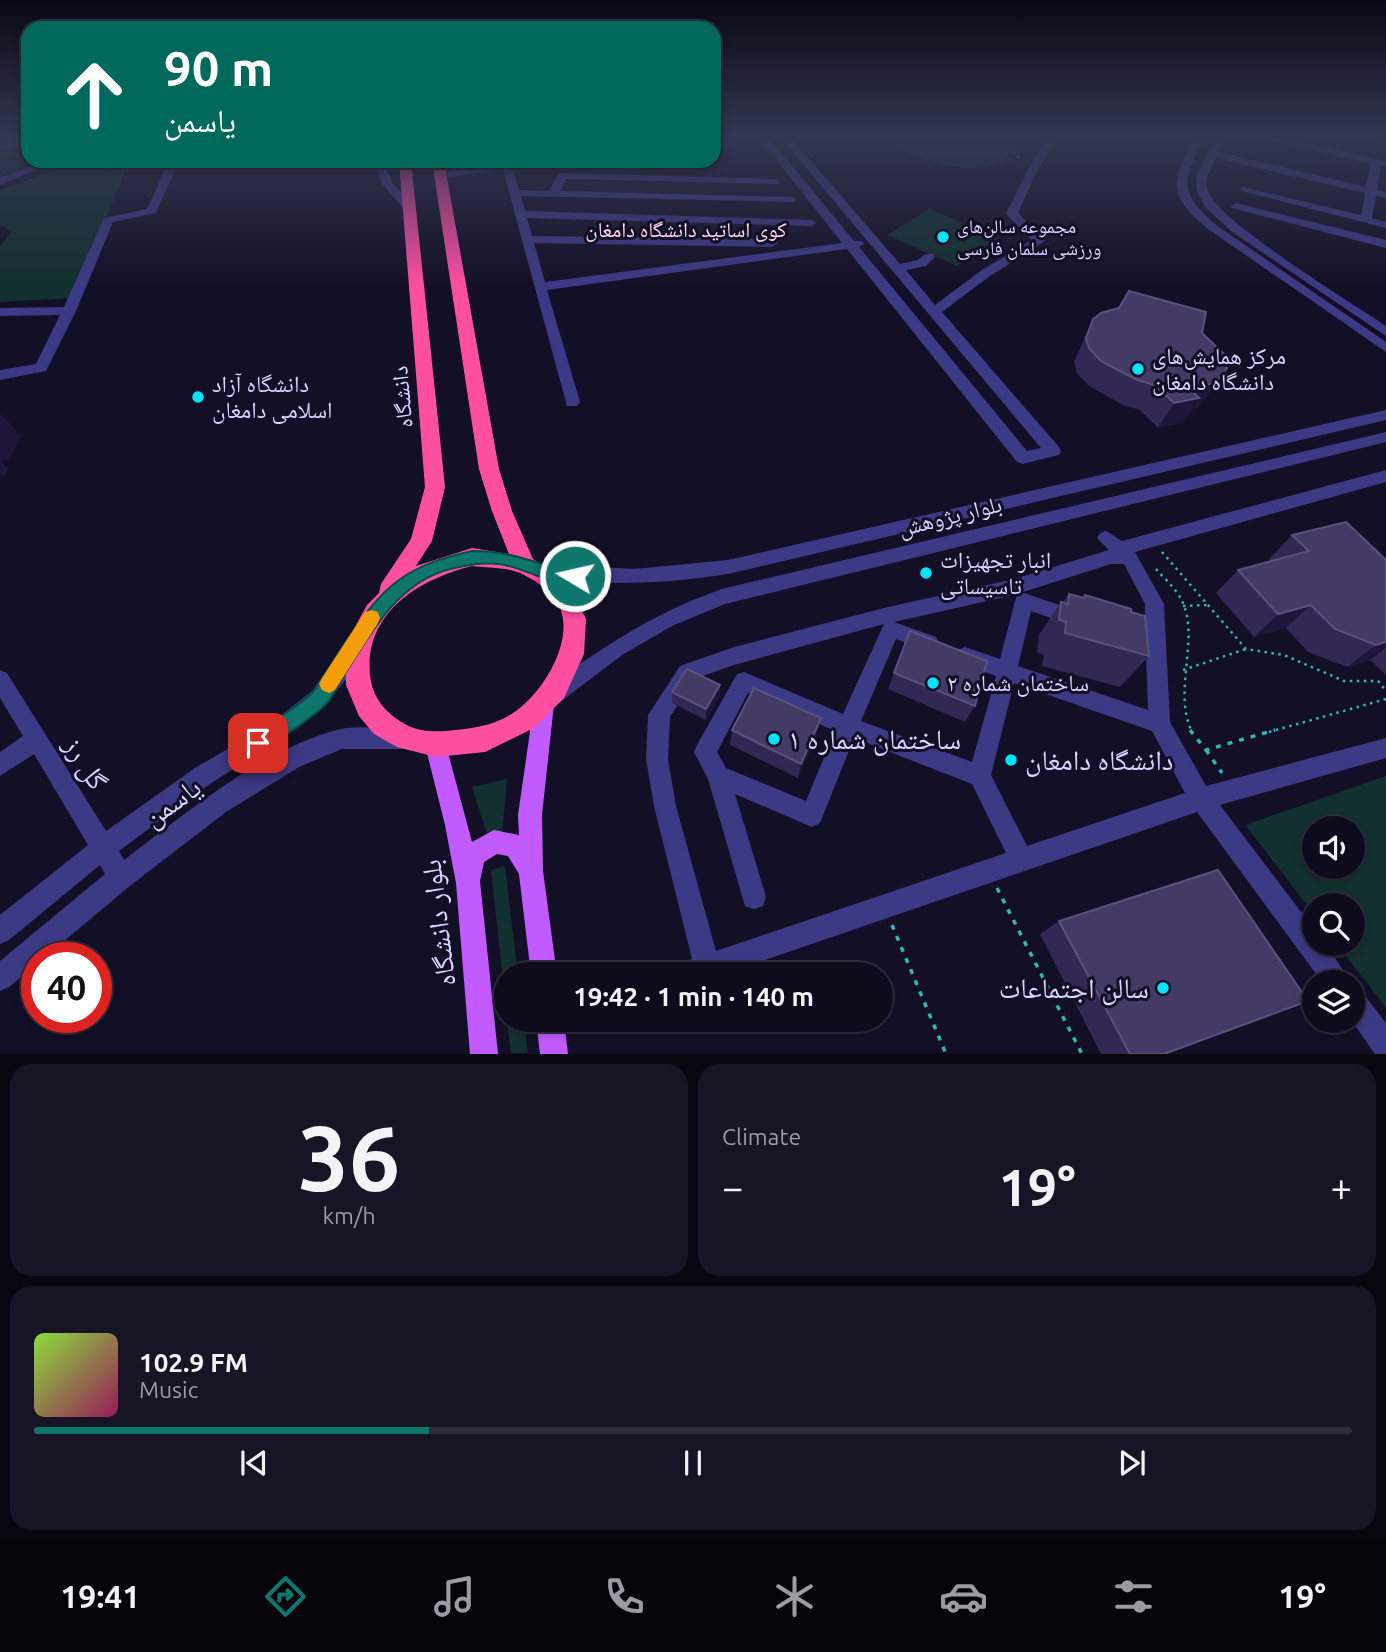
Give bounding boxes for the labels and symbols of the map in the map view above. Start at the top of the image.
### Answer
place label: مجموعه سالن‌های ورزشی سلمان فارسی [957,215,1101,260]
district label: کوی اساتید دانشگاه دامغان [585,217,787,242]
marker: مجموعه سالن‌های ورزشی سلمان فارسی [935,229,951,245]
place label: مرکز همایش‌های دانشگاه دامغان [1152,343,1286,396]
marker: مرکز همایش‌های دانشگاه دامغان [1130,361,1146,377]
street label: دانشگاه [386,365,417,429]
place label: دانشگاه آزاد اسلامی دامغان [212,371,333,424]
marker: دانشگاه آزاد اسلامی دامغان [190,389,206,405]
street label: بلوار پژوهش [896,491,1005,543]
position arrow [538,539,612,613]
place label: انبار تجهیزات تاسیساتی [940,547,1051,600]
marker: انبار تجهیزات تاسیساتی [918,565,934,581]
place label: ساختمان شماره ۲ [947,670,1089,697]
marker: ساختمان شماره ۲ [925,675,941,691]
pin [228,713,288,773]
place label: ساختمان شماره ۱ [788,723,961,756]
street label: گل رز [55,730,115,797]
marker: ساختمان شماره ۱ [766,731,782,747]
place label: دانشگاه دامغان [1025,744,1173,777]
marker: دانشگاه دامغان [1003,752,1019,768]
street label: یاسمن [137,771,208,835]
street label: بلوار دانشگاه [414,858,462,988]
speed limit sign: 40 [21,942,112,1033]
place label: سالن اجتماعات [999,972,1149,1006]
marker: سالن اجتماعات [1155,980,1171,996]

